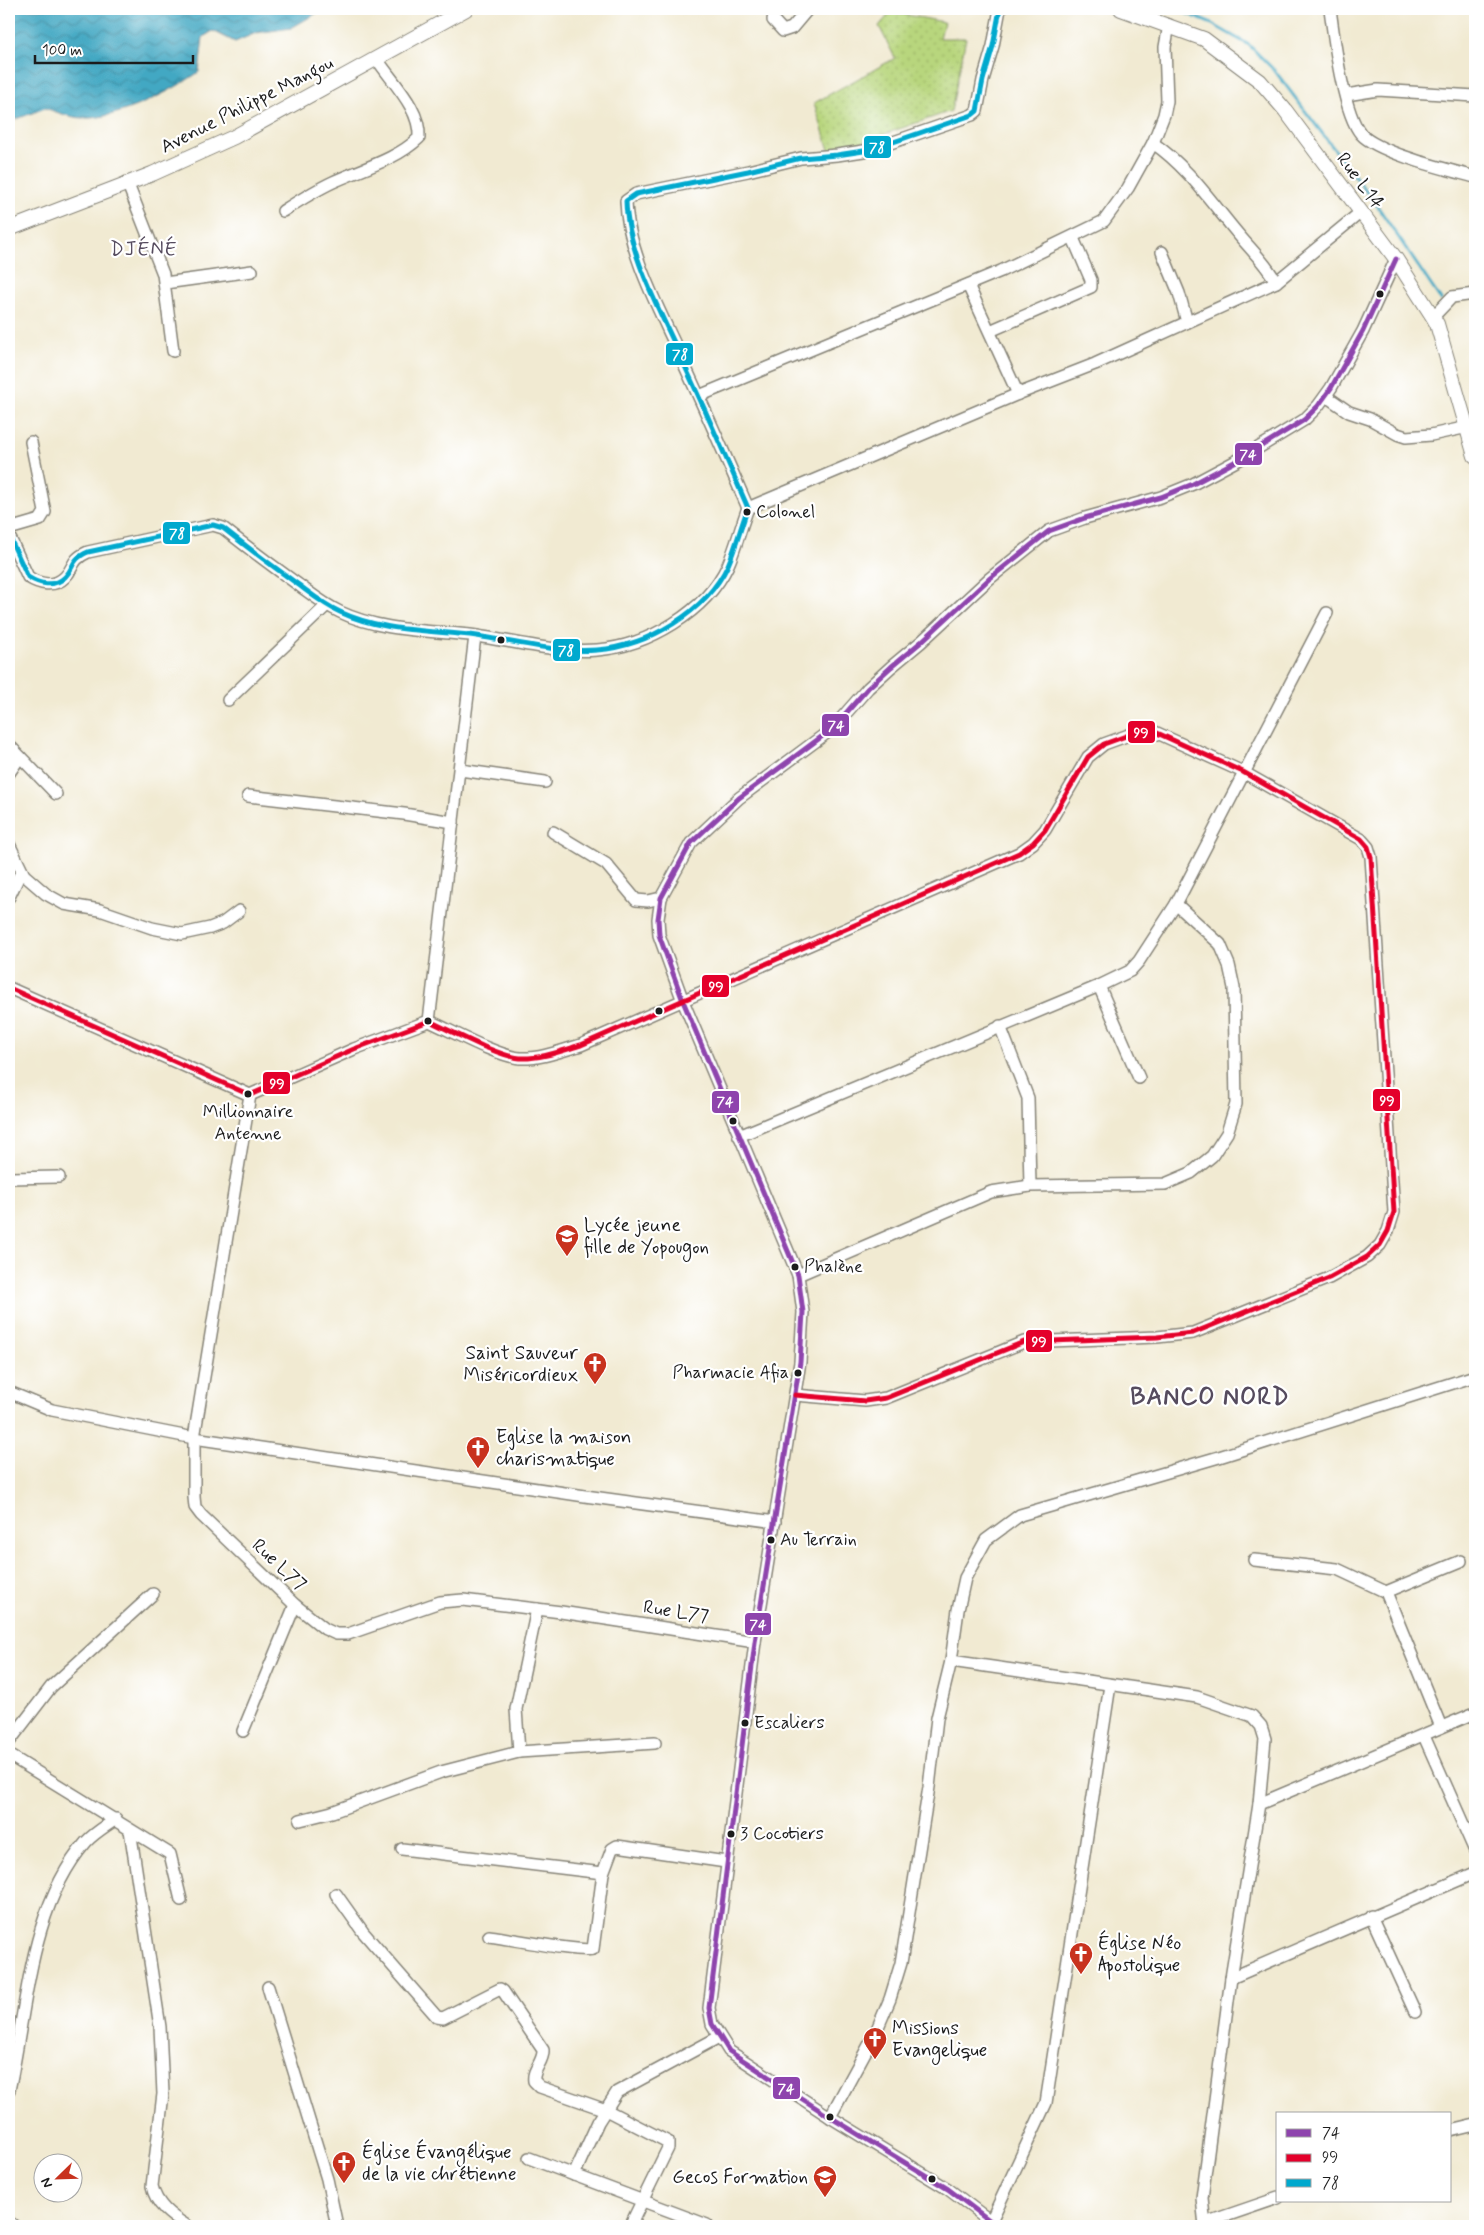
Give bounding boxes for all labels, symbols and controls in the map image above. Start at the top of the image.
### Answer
scale bar [35,32,192,64]
text: 100 m [42,41,82,61]
street label: Avenue Philippe Mangou [156,51,339,162]
line badge: 78 [863,135,892,159]
text: 78 [869,139,885,157]
street label: Rue L14 [1330,147,1390,215]
district label: DJÉNÉ [110,236,178,263]
unlabelled marker [1375,289,1385,299]
line badge: 78 [665,342,694,366]
text: 78 [672,346,688,364]
line badge: 74 [1234,442,1263,466]
text: 74 [1240,446,1257,464]
place label: Colonel [756,500,815,524]
marker: Colonel [742,507,752,517]
line badge: 78 [162,521,191,545]
text: 78 [169,525,185,543]
unlabelled marker [496,635,506,645]
line badge: 78 [552,638,581,662]
text: 78 [558,642,574,660]
line badge: 74 [821,713,850,737]
text: 74 [828,717,845,735]
line badge: 99 [1127,720,1156,744]
text: 99 [1133,724,1149,742]
line badge: 99 [701,974,730,998]
text: 99 [708,978,724,996]
unlabelled marker [654,1006,664,1016]
unlabelled marker [423,1016,433,1026]
line badge: 99 [262,1071,291,1095]
text: 99 [269,1075,285,1093]
line badge: 99 [1372,1088,1401,1112]
marker: Millionnaire Antenne [243,1089,253,1099]
line badge: 74 [711,1090,740,1114]
text: 99 [1379,1092,1395,1110]
text: 74 [717,1093,734,1111]
place label: Millionnaire Antenne [203,1100,293,1146]
unlabelled marker [728,1116,738,1126]
place label: Lycée jeune fille de Yopougon [584,1213,709,1262]
school or university icon: Lycée jeune fille de Yopougon [554,1223,580,1257]
place label: Phalène [804,1255,863,1279]
marker: Phalène [790,1262,800,1272]
line badge: 99 [1025,1329,1053,1353]
text: 99 [1031,1333,1047,1351]
place label: Saint Sauveur Miséricordieux [464,1341,578,1388]
church icon: Saint Sauveur Miséricordieux [582,1351,608,1385]
place label: Pharmacie Afia [672,1361,789,1385]
marker: Pharmacie Afia [793,1368,803,1378]
district label: BANCO NORD [1130,1382,1290,1413]
place label: Eglise la maison charismatique [496,1425,631,1472]
church icon: Eglise la maison charismatique [465,1435,491,1469]
place label: Au Terrain [780,1528,857,1552]
street label: Rue L77 [246,1533,312,1597]
marker: Au Terrain [766,1535,776,1545]
street label: Rue L77 [641,1594,711,1630]
line badge: 74 [744,1612,772,1636]
text: 74 [750,1616,767,1634]
place label: Escaliers [754,1711,825,1735]
marker: Escaliers [740,1718,750,1728]
place label: 3 Cocotiers [740,1822,824,1846]
marker: 3 Cocotiers [726,1829,736,1839]
place label: Église Néo Apostolique [1098,1930,1181,1980]
church icon: Église Néo Apostolique [1068,1941,1094,1975]
place label: Missions Evangelique [892,2016,987,2065]
church icon: Missions Evangelique [862,2026,888,2060]
line badge: 74 [772,2076,801,2100]
text: 74 [778,2080,795,2098]
unlabelled marker [825,2112,835,2122]
legend [1276,2112,1452,2202]
text: 74 [1322,2124,1340,2144]
place label: Église Évangélique de la vie chrétienne [362,2139,517,2187]
text: 99 [1322,2148,1338,2168]
church icon: Église Évangélique de la vie chrétienne [331,2150,357,2184]
north arrow [32,2152,82,2202]
school or university icon: Gecos Formation [812,2164,838,2198]
place label: Gecos Formation [672,2165,808,2190]
unlabelled marker [927,2174,937,2184]
text: 78 [1322,2174,1339,2194]
text: N [37,2175,57,2190]

